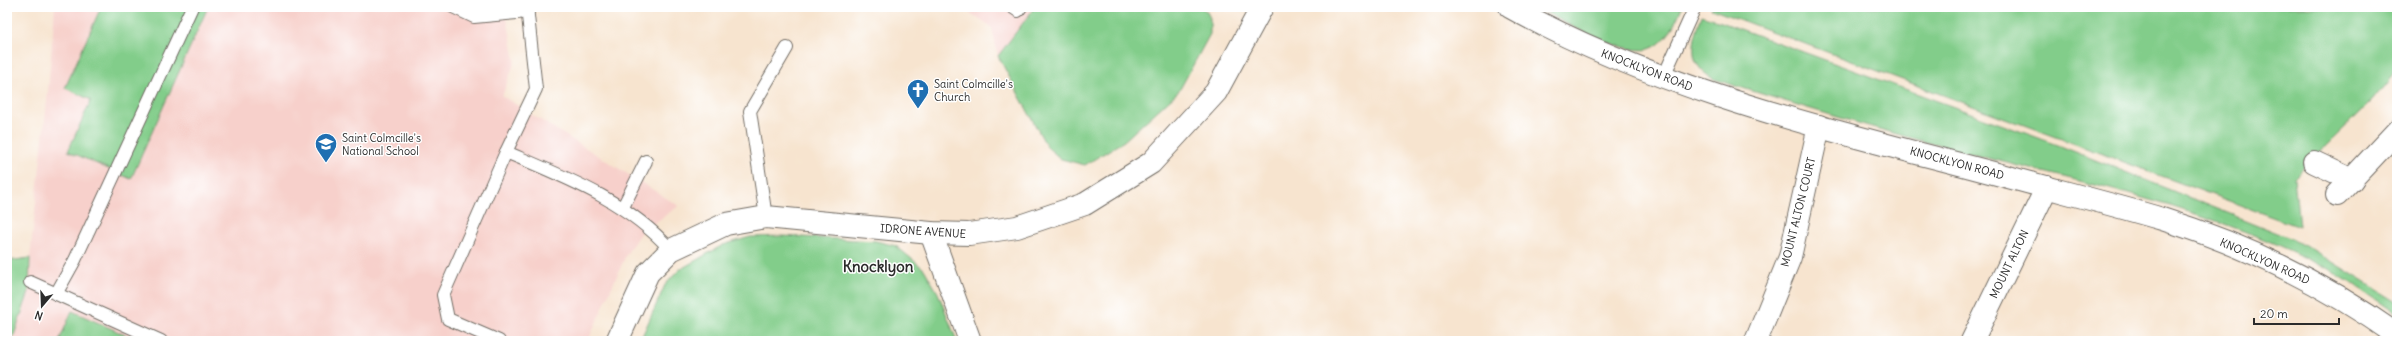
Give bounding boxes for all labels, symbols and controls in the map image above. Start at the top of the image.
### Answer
street label: KNOCKLYON ROAD [1599,46,1695,94]
church icon: Saint Colmcille's Church [905,77,931,110]
place label: Saint Colmcille's Church [934,77,1013,104]
school or university icon: Saint Colmcille's National School [313,131,339,164]
place label: Saint Colmcille's National School [342,131,421,158]
street label: KNOCKLYON ROAD [1908,144,2006,182]
street label: MOUNT ALTON COURT [1778,155,1818,268]
street label: IDRONE AVENUE [879,221,967,241]
street label: MOUNT ALTON [1986,227,2032,301]
street label: KNOCKLYON ROAD [2218,235,2312,287]
district label: Knocklyon [843,257,914,277]
north arrow [22,286,62,326]
scale bar [2254,300,2339,326]
text: 20 m [2260,306,2288,321]
text: N [33,308,45,323]

